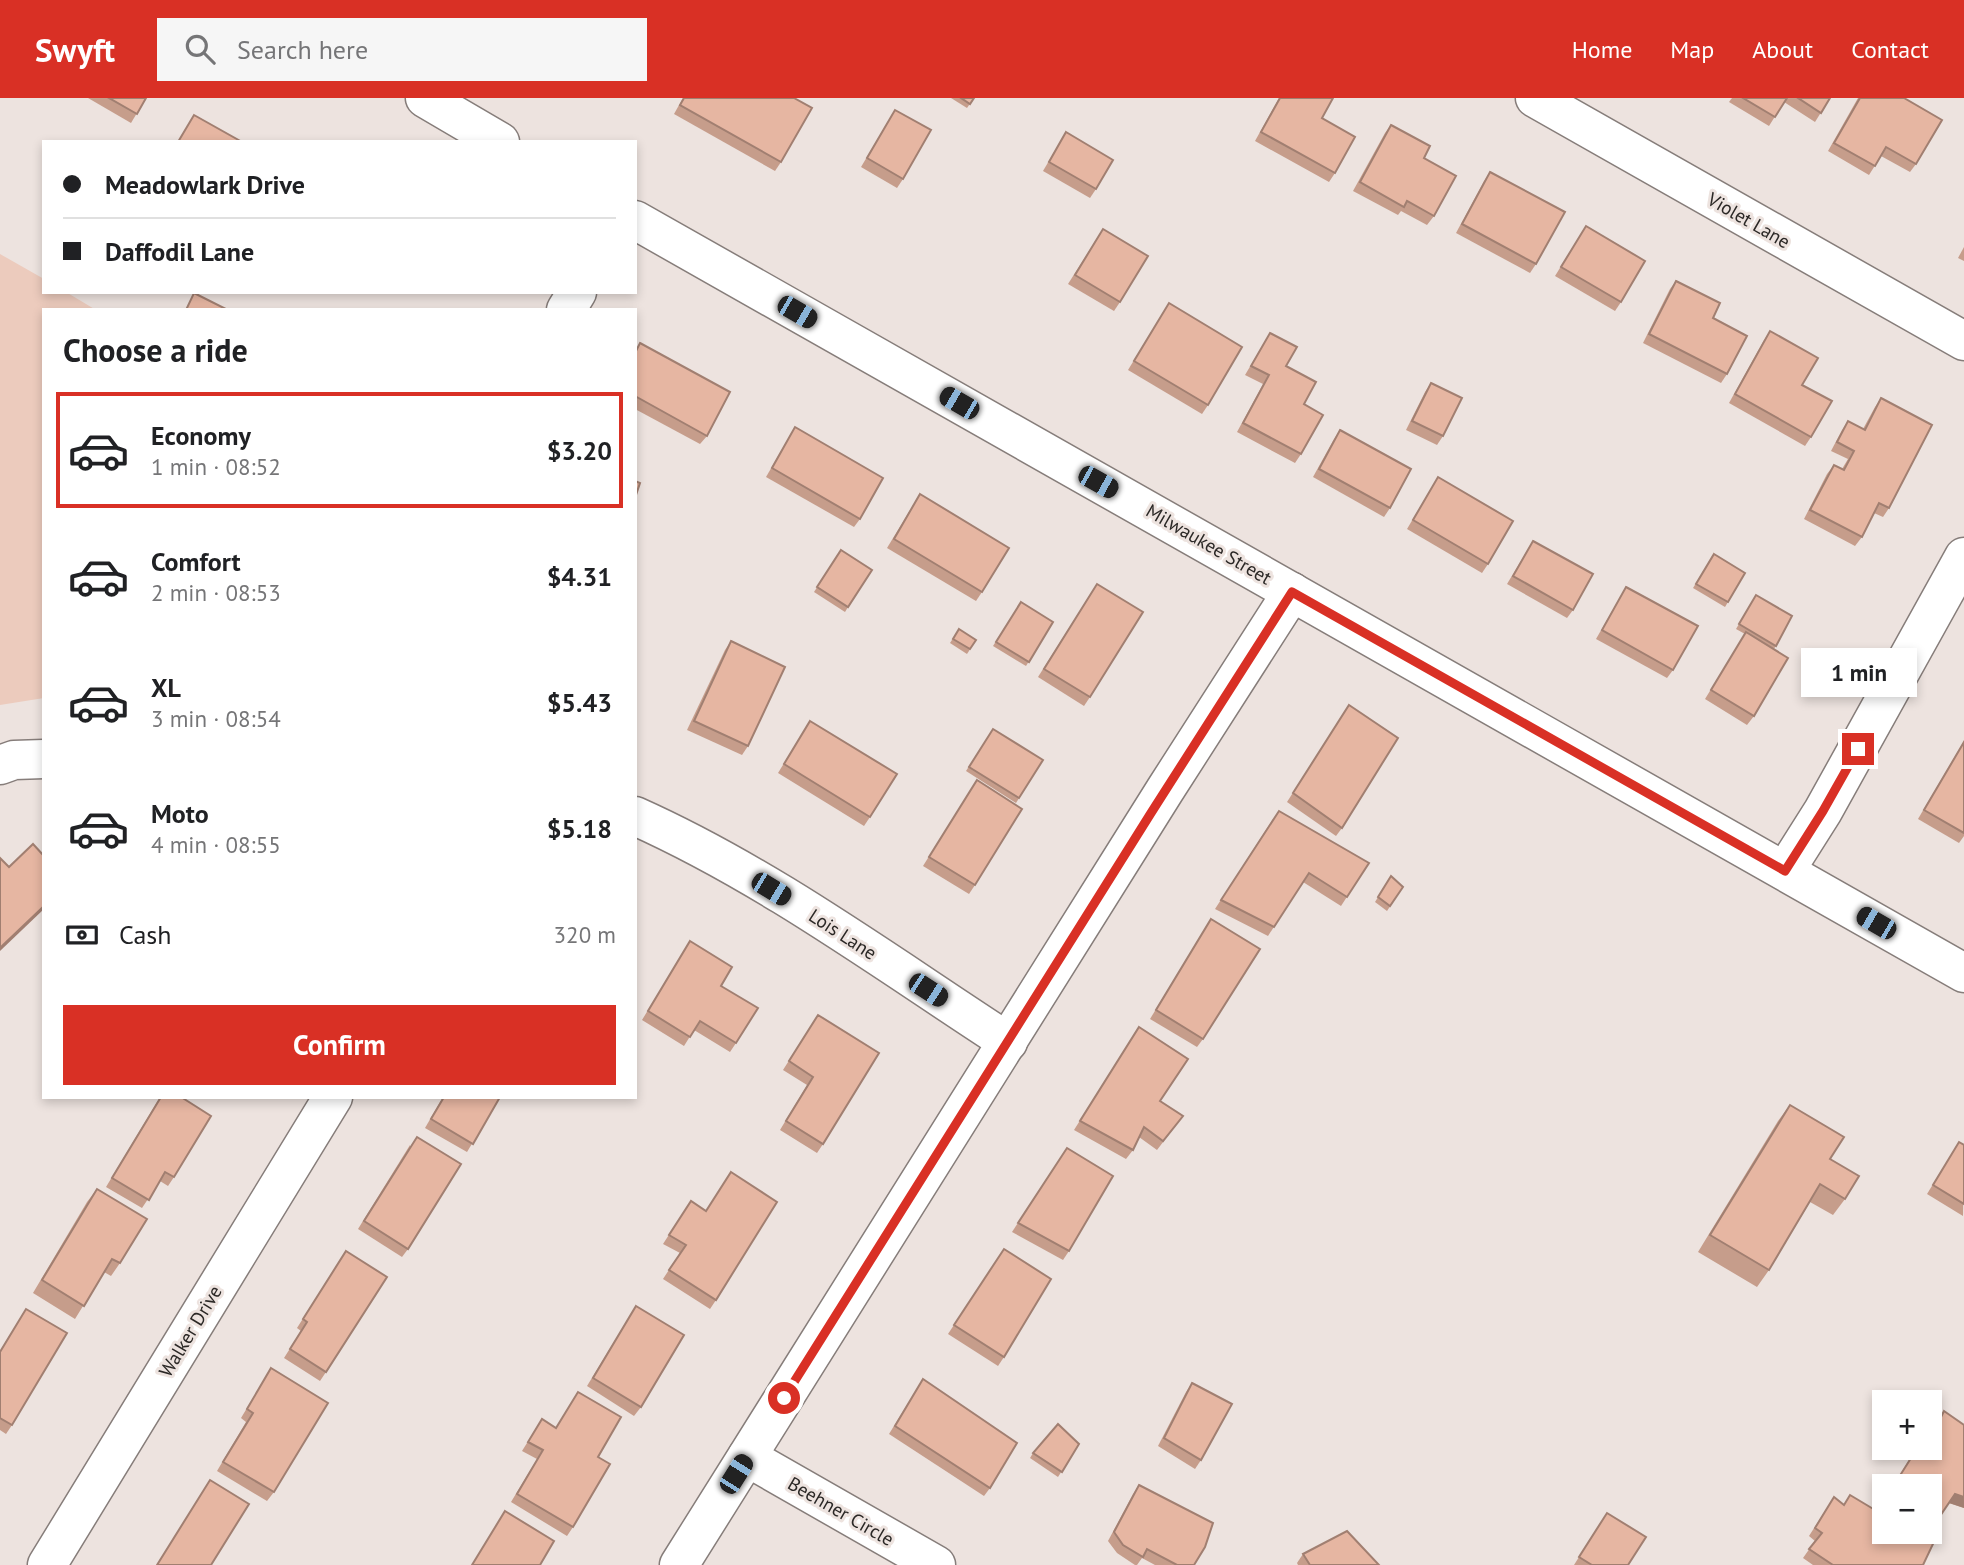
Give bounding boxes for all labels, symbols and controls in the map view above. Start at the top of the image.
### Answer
search box [157,18,647,81]
text: Swyft [35,28,115,71]
icon: search [181,30,219,68]
text: Search here [237,33,368,66]
text: Home [1572,34,1632,65]
text: Map [1670,34,1714,65]
text: About [1752,34,1813,65]
text: Contact [1851,34,1929,65]
text: Meadowlark Drive [105,168,305,201]
street label: Violet Lane [1702,186,1795,253]
text: Daffodil Lane [105,235,254,268]
car [774,292,821,332]
text: Choose a ride [63,329,248,371]
car [936,383,983,423]
icon: car [67,419,130,482]
text: Economy [151,419,251,452]
text: $3.20 [547,434,612,467]
text: 1 min · 08:52 [151,452,281,481]
car [1075,463,1122,501]
street label: Milwaukee Street [1142,498,1276,590]
icon: car [67,545,130,608]
text: Comfort [151,545,241,578]
text: $4.31 [547,560,612,593]
text: 2 min · 08:53 [151,578,281,607]
callout: 1 min [1800,648,1916,696]
text: 1 min [1831,658,1887,687]
icon: car [67,671,130,734]
text: XL [151,671,181,704]
text: $5.43 [547,686,612,719]
text: 3 min · 08:54 [151,704,281,733]
route end [1842,733,1874,765]
icon: car [67,797,130,860]
text: Moto [151,797,209,830]
text: $5.18 [547,812,612,845]
text: 4 min · 08:55 [151,830,281,859]
car [748,869,795,909]
street label: Lois Lane [805,903,881,965]
car [1853,903,1900,943]
icon: cash [63,916,101,954]
text: Cash [119,918,171,951]
text: 320 m [554,920,616,949]
car [905,970,952,1010]
button: Confirm [63,1005,616,1085]
street label: Walker Drive [153,1281,227,1381]
route start [768,1382,800,1414]
map controls [1872,1390,1942,1544]
button: + [1872,1390,1942,1460]
car [716,1451,757,1497]
street label: Beehner Circle [784,1471,898,1551]
button: − [1872,1474,1942,1544]

